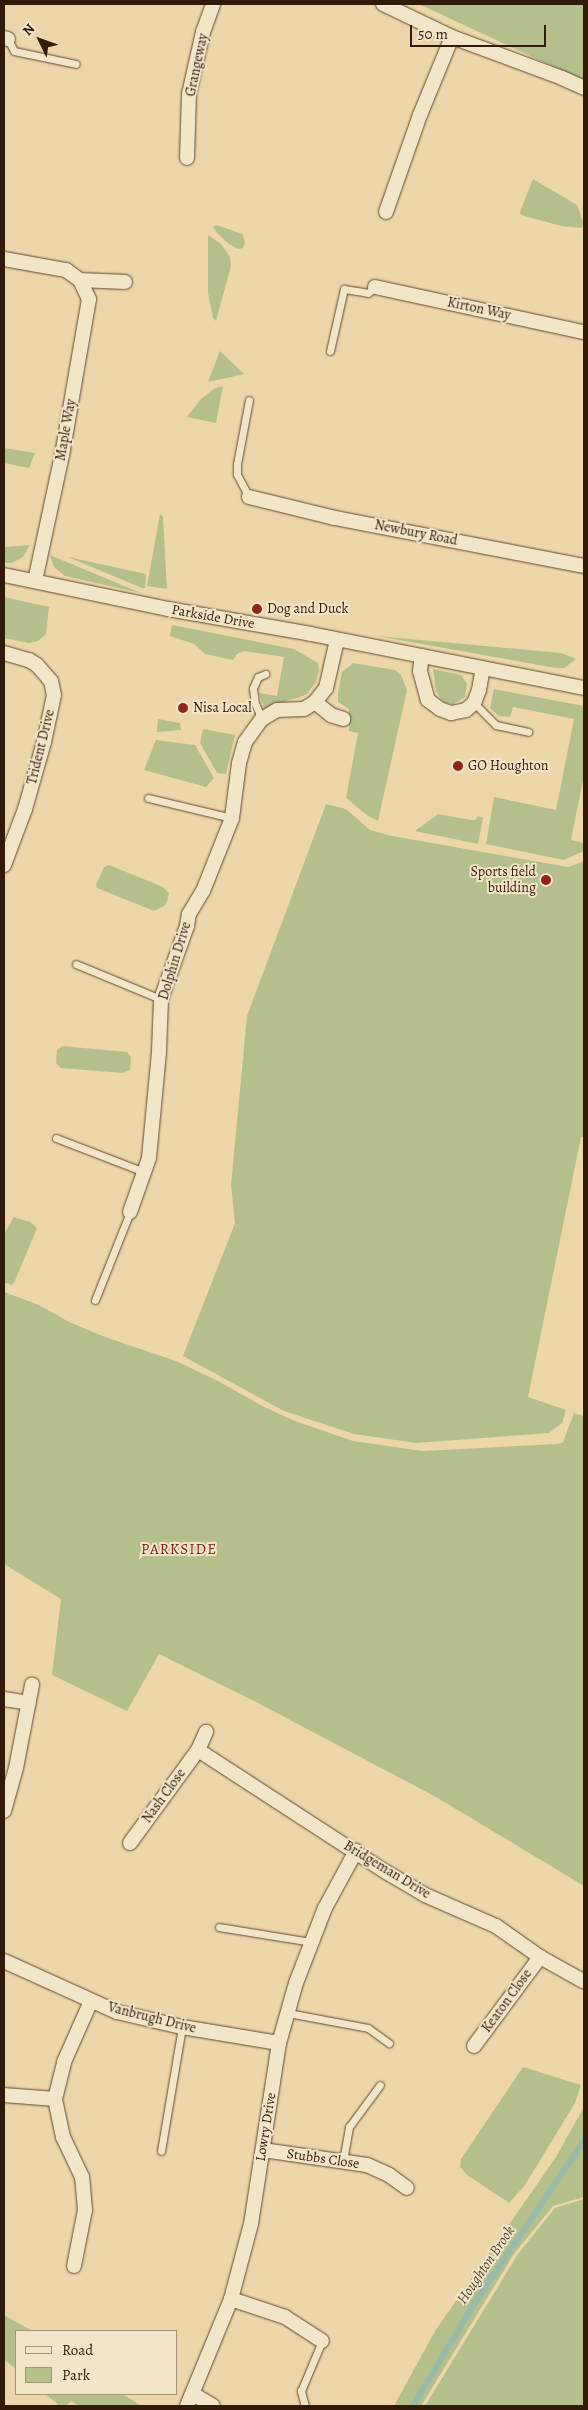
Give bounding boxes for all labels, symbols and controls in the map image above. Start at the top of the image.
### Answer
north arrow [15,15,65,65]
scale bar [413,15,549,47]
text: N [18,19,39,40]
text: 50 m [418,24,448,44]
street label: Grangeway [182,32,212,98]
street label: Kirton Way [446,294,512,324]
street label: Maple Way [52,398,80,462]
street label: Newbury Road [373,517,459,549]
street label: Parkside Drive [170,601,256,633]
place label: Dog and Duck [267,601,348,617]
marker: Dog and Duck [251,603,263,615]
place label: Nisa Local [193,700,252,716]
marker: Nisa Local [177,702,189,714]
street label: Trident Drive [24,708,58,786]
place label: GO Houghton [468,758,548,774]
marker: GO Houghton [452,760,464,772]
place label: Sports field building [470,864,536,896]
marker: Sports field building [540,874,552,886]
street label: Dolphin Drive [155,920,195,1002]
district label: PARKSIDE [140,1541,218,1559]
street label: Nash Close [139,1765,189,1827]
street label: Bridgeman Drive [341,1837,433,1903]
street label: Keaton Close [478,1966,536,2036]
street label: Vanbrugh Drive [106,1999,198,2037]
street label: Lowry Drive [252,2091,280,2163]
street label: Stubbs Close [286,2146,360,2172]
water label: Houghton Brook [453,2222,519,2308]
legend [15,2330,178,2395]
text: Road [62,2340,93,2360]
text: Park [62,2365,90,2385]

